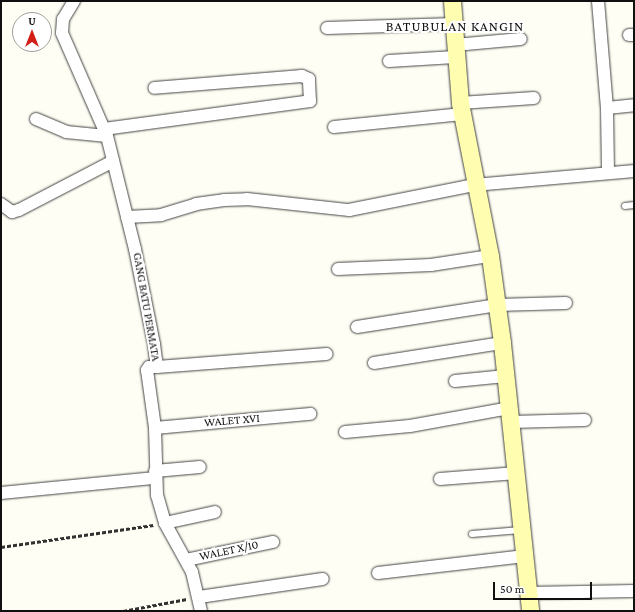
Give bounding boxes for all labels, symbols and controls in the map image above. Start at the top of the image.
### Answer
north arrow [12,12,52,52]
text: U [28,15,36,27]
district label: BATUBULAN KANGIN [386,18,524,34]
street label: GANG BATU PERMATA [129,252,163,362]
street label: WALET XVI [204,411,260,431]
street label: WALET X/10 [198,538,260,564]
scale bar [495,574,594,600]
text: 50 m [500,582,524,596]

